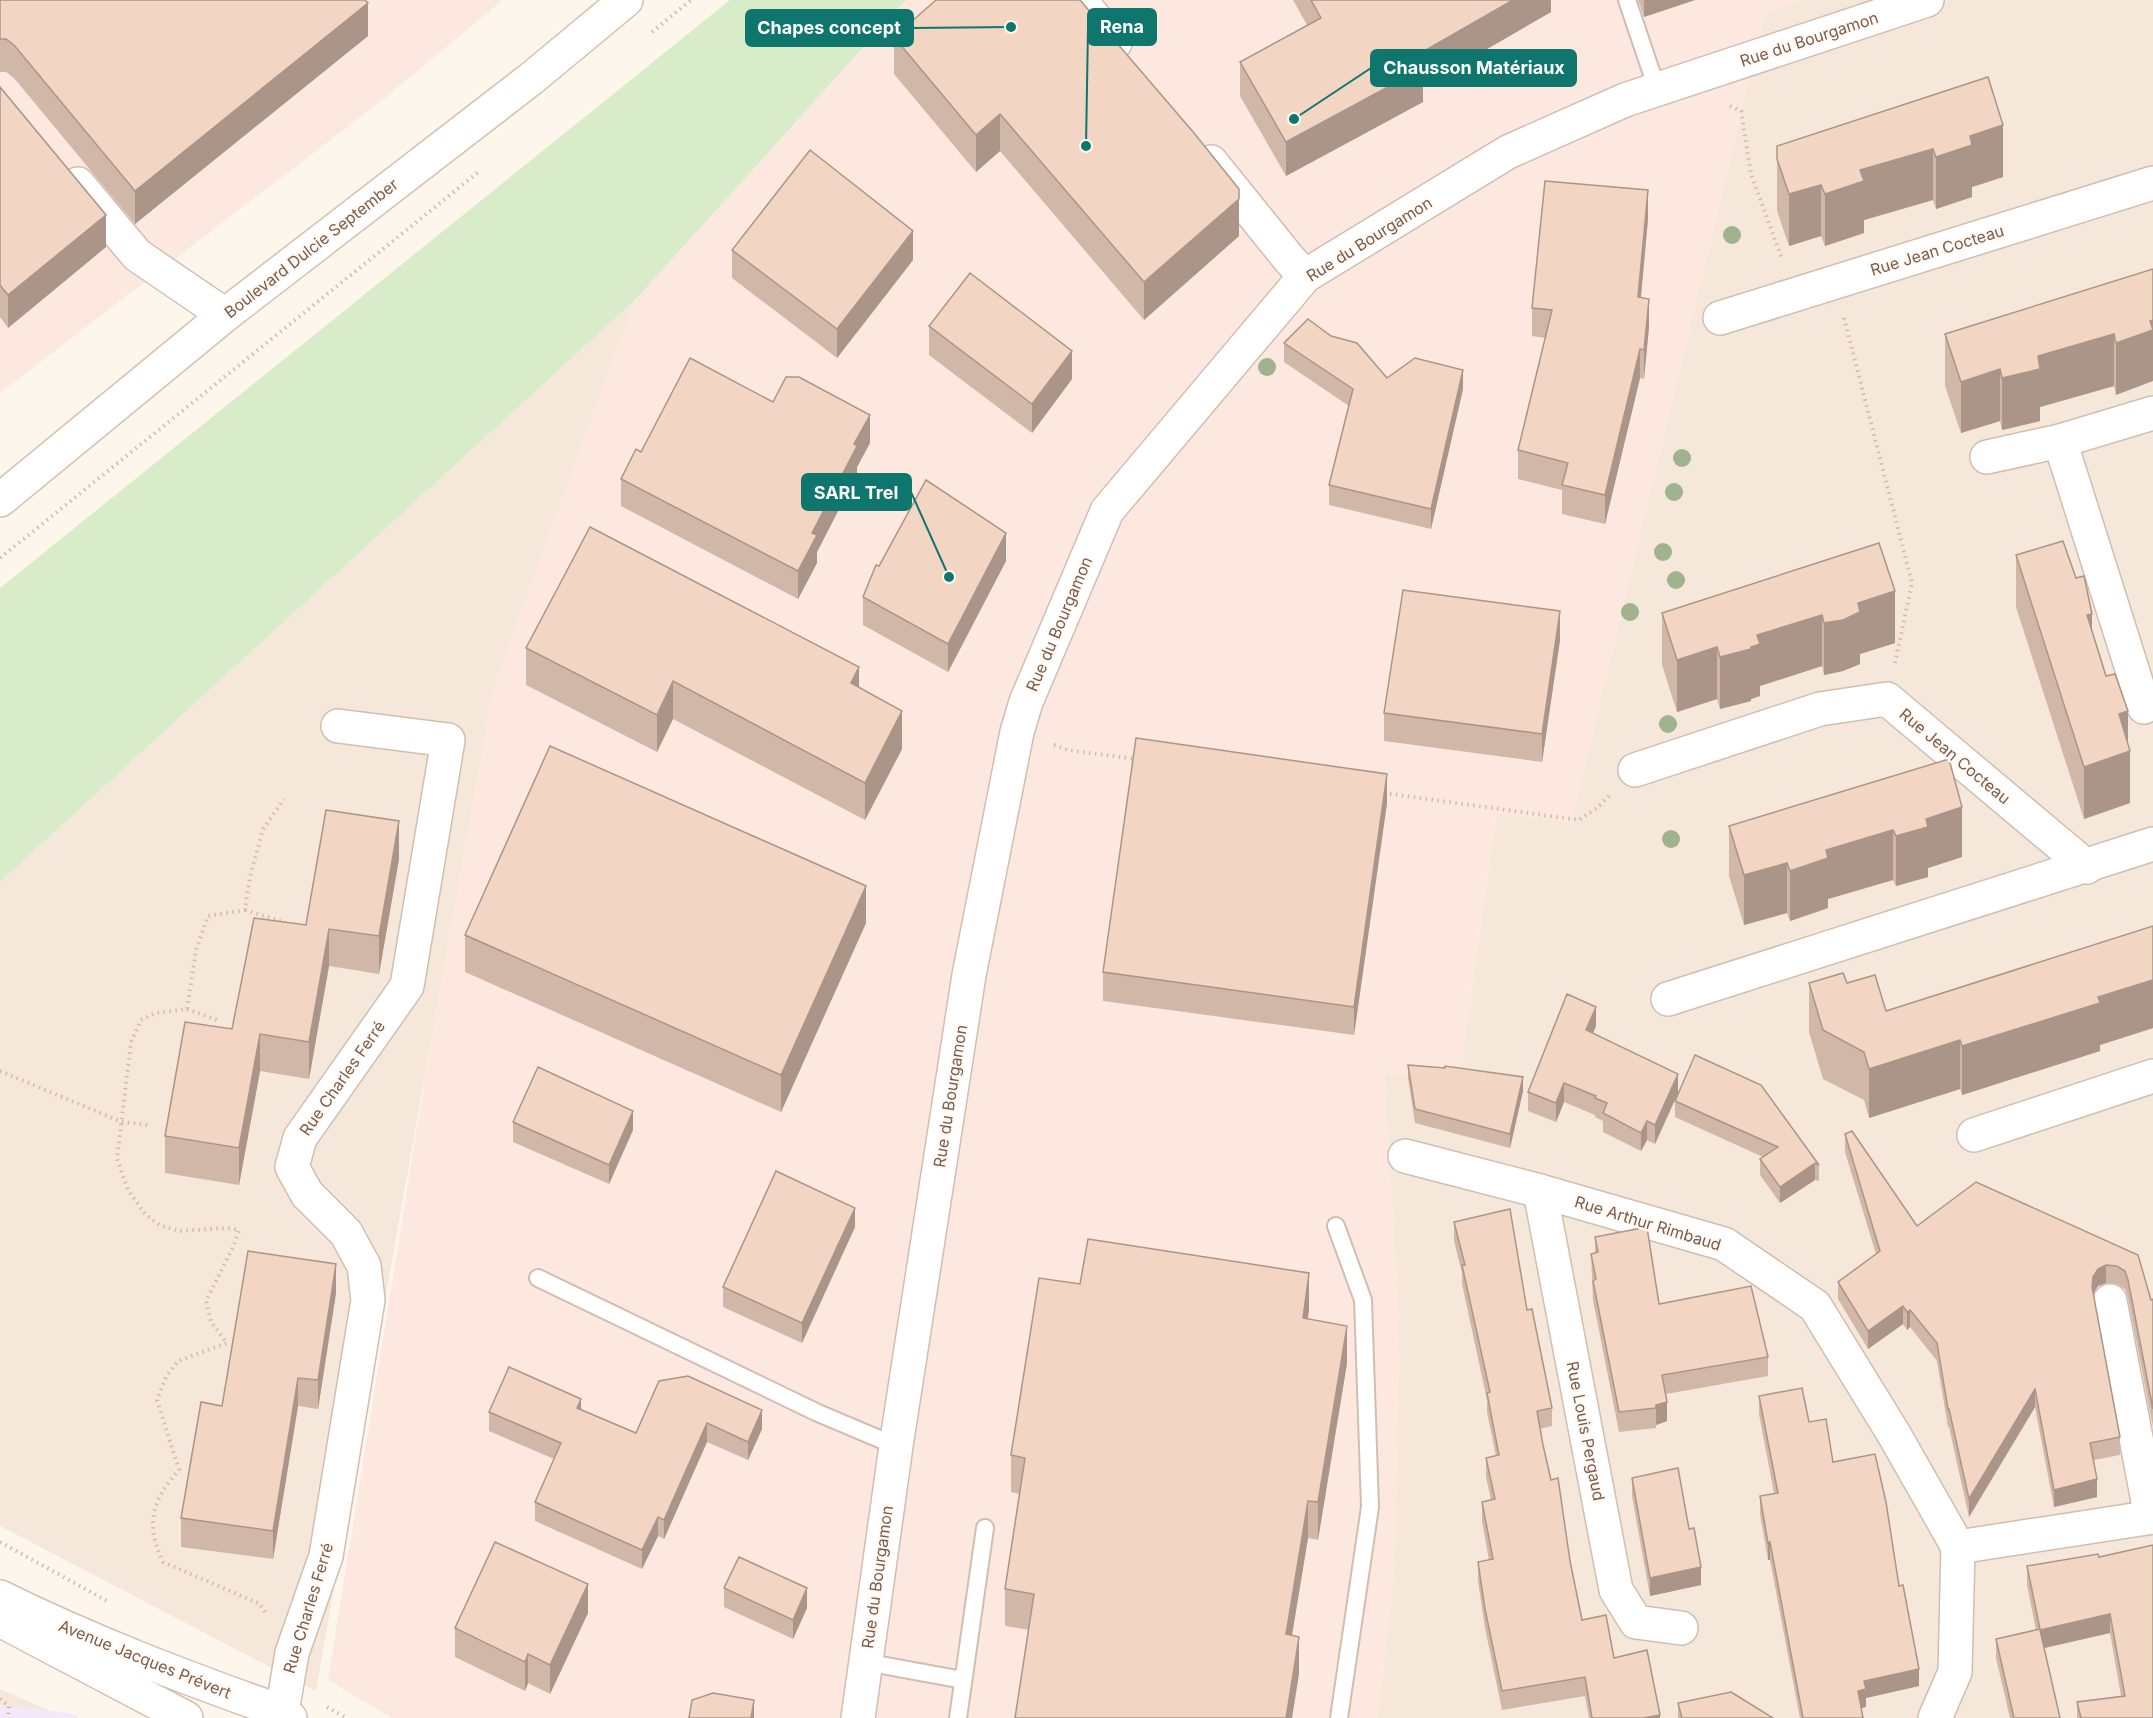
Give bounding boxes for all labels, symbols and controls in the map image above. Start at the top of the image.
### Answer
street label: Rue du Bourgamon [1737,7,1881,71]
callout: Rena [1088,9,1156,45]
callout: Chapes concept [746,10,913,46]
text: Rena [1100,16,1144,37]
text: Chapes concept [757,17,901,38]
callout: Chausson Matériaux [1371,50,1576,86]
text: Chausson Matériaux [1383,57,1565,78]
street label: Boulevard Dulcie September [220,174,402,322]
street label: Rue du Bourgamon [1302,192,1436,286]
street label: Rue Jean Cocteau [1868,220,2006,280]
callout: SARL Trel [802,474,911,510]
text: SARL Trel [814,482,898,503]
street label: Rue du Bourgamon [1022,554,1096,694]
street label: Rue Jean Cocteau [1895,704,2015,808]
street label: Rue Charles Ferré [295,1017,389,1139]
street label: Rue du Bourgamon [929,1023,971,1169]
street label: Rue Arthur Rimbaud [1572,1191,1724,1255]
street label: Rue Louis Pergaud [1563,1360,1609,1502]
street label: Rue du Bourgamon [857,1504,897,1650]
street label: Rue Charles Ferré [279,1540,337,1676]
street label: Avenue Jacques Prévert [56,1615,234,1703]

